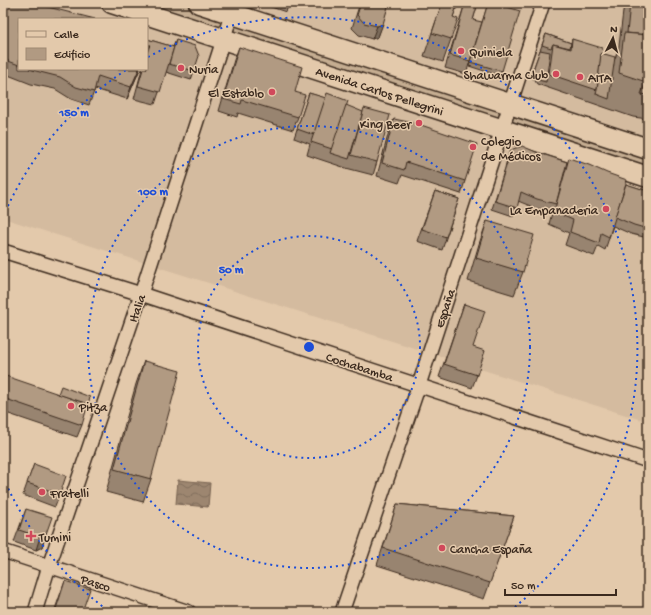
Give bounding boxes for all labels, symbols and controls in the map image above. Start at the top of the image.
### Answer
legend [18,18,148,70]
north arrow [593,18,633,58]
text: N [610,24,618,36]
text: Calle [54,29,79,43]
marker: Quiniela [456,46,466,56]
place label: Quiniela [469,46,513,61]
text: Edificio [54,49,90,63]
marker: Nuria [176,63,186,73]
place label: Nuria [189,63,219,78]
street label: Avenida Carlos Pellegrini [313,65,445,120]
place label: Shawarma Club [463,69,548,84]
marker: Shawarma Club [551,69,561,79]
marker: AITA [575,72,585,82]
place label: AITA [588,72,613,87]
place label: El Establo [208,87,264,102]
marker: El Establo [267,87,277,97]
text: 150 m [58,107,89,121]
place label: King Beer [360,118,412,133]
marker: King Beer [414,118,424,128]
place label: Colegio de Médicos [481,135,542,165]
marker: Colegio de Médicos [468,142,478,152]
text: 100 m [137,186,168,200]
place label: La Empanaderia [510,204,599,219]
marker: La Empanaderia [601,204,611,214]
text: 50 m [219,264,244,278]
street label: España [433,287,460,330]
street label: Italia [127,292,150,325]
centre of rings [302,340,316,354]
street label: Cochabamba [324,350,395,387]
marker: Pitza [66,401,76,411]
place label: Pitza [78,401,108,416]
marker: Fratelli [37,487,47,497]
place label: Fratelli [49,487,89,502]
marker: Tumini [26,531,36,541]
place label: Tumini [38,531,71,546]
marker: Cancha España [437,543,447,553]
place label: Cancha España [450,543,533,558]
scale bar [505,571,616,597]
street label: Pasco [78,572,112,596]
text: 50 m [511,580,536,594]

